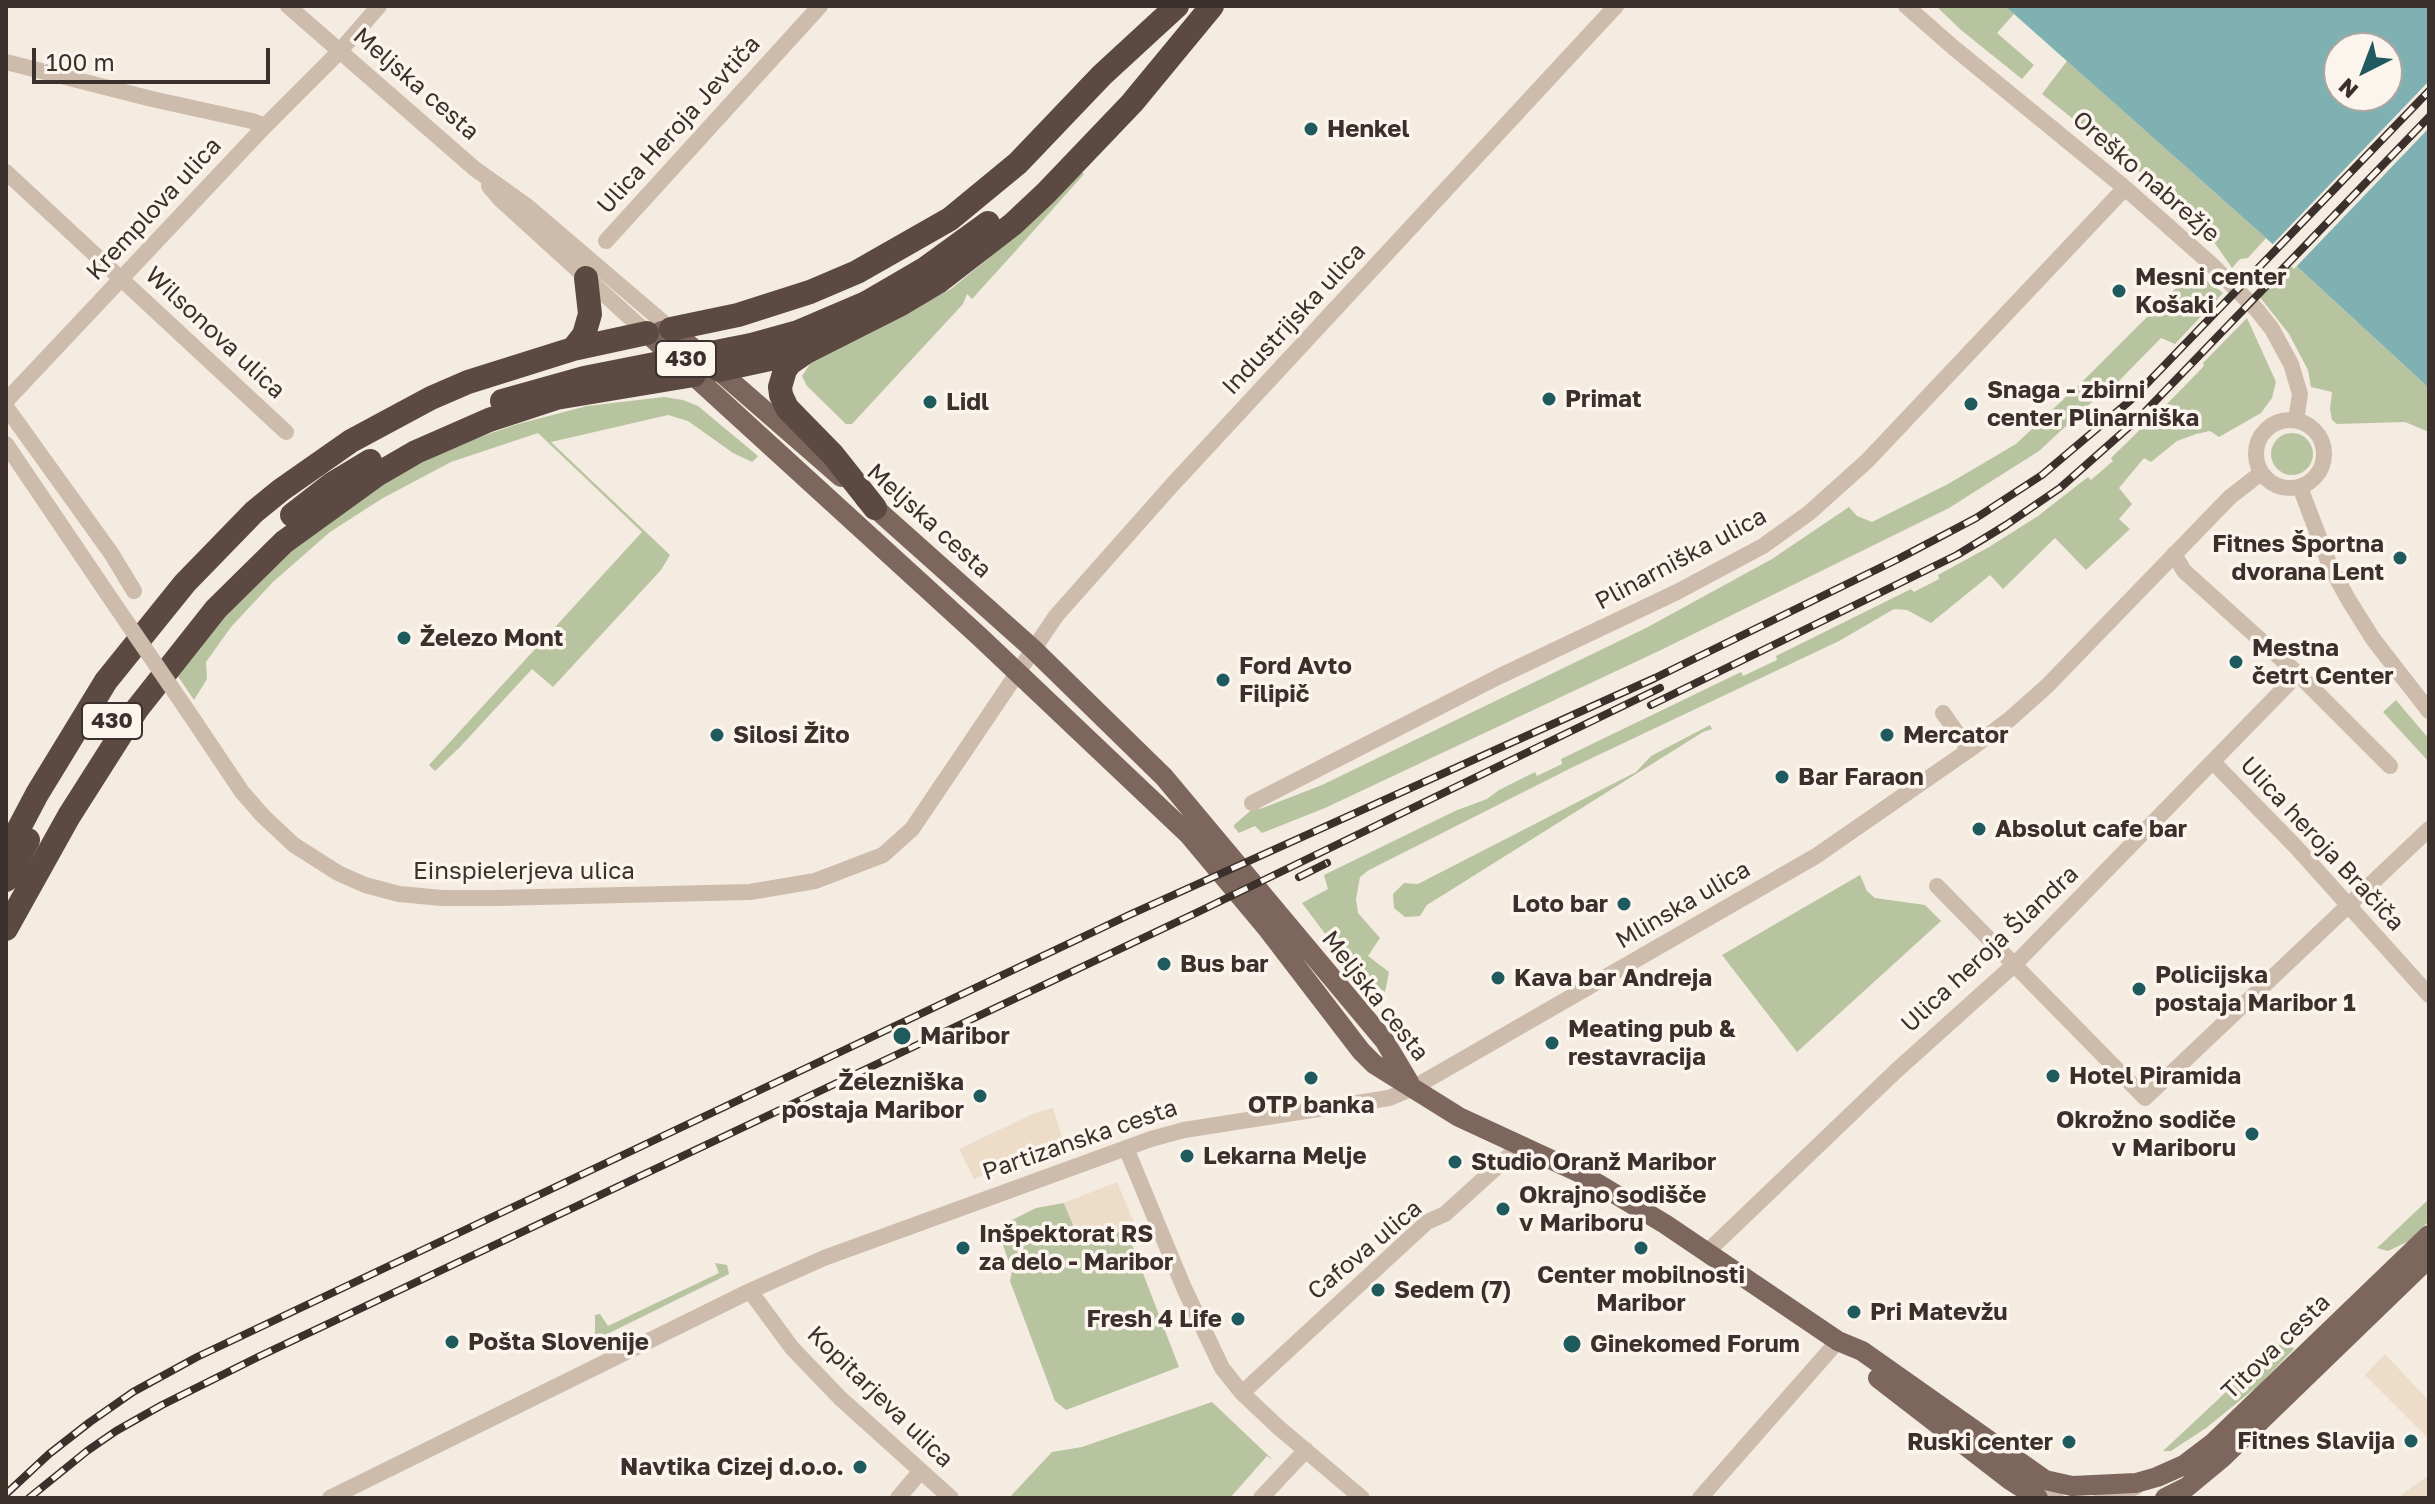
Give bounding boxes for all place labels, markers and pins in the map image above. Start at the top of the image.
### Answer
place label: Henkel [1327,115,1410,143]
marker: Henkel [1302,120,1320,138]
place label: Mesni center Košaki [2135,263,2287,319]
marker: Mesni center Košaki [2110,282,2128,300]
place label: Snaga - zbirni center Plinarniška [1987,376,2199,432]
place label: Primat [1565,385,1642,413]
place label: Lidl [946,388,989,416]
marker: Primat [1540,390,1558,408]
marker: Lidl [921,393,939,411]
marker: Snaga - zbirni center Plinarniška [1962,395,1980,413]
place label: Fitnes Športna dvorana Lent [2212,530,2384,586]
marker: Fitnes Športna dvorana Lent [2391,549,2409,567]
place label: Železo Mont [420,624,563,652]
marker: Železo Mont [395,629,413,647]
place label: Mestna četrt Center [2252,634,2394,690]
place label: Ford Avto Filipič [1239,652,1352,708]
marker: Mestna četrt Center [2227,653,2245,671]
marker: Ford Avto Filipič [1214,671,1232,689]
place label: Silosi Žito [733,721,850,749]
place label: Mercator [1903,721,2009,749]
marker: Silosi Žito [708,726,726,744]
marker: Mercator [1878,726,1896,744]
place label: Bar Faraon [1798,763,1924,791]
marker: Bar Faraon [1773,768,1791,786]
place label: Absolut cafe bar [1995,815,2187,843]
marker: Absolut cafe bar [1970,820,1988,838]
place label: Loto bar [1512,890,1608,918]
marker: Loto bar [1615,895,1633,913]
place label: Bus bar [1180,950,1269,978]
marker: Bus bar [1155,955,1173,973]
place label: Policijska postaja Maribor 1 [2155,961,2356,1017]
place label: Kava bar Andreja [1514,964,1712,992]
marker: Kava bar Andreja [1489,969,1507,987]
marker: Policijska postaja Maribor 1 [2130,980,2148,998]
place label: Meating pub & restavracija [1568,1015,1736,1071]
place label: Maribor [920,1022,1010,1050]
marker: Maribor [891,1025,913,1047]
marker: Meating pub & restavracija [1543,1034,1561,1052]
place label: Hotel Piramida [2069,1062,2241,1090]
marker: Hotel Piramida [2044,1067,2062,1085]
place label: Železniška postaja Maribor [782,1068,964,1124]
marker: OTP banka [1302,1069,1320,1087]
marker: Železniška postaja Maribor [971,1087,989,1105]
place label: OTP banka [1248,1091,1374,1119]
place label: Okrožno sodiče v Mariboru [2056,1106,2236,1162]
marker: Okrožno sodiče v Mariboru [2243,1125,2261,1143]
place label: Lekarna Melje [1203,1142,1367,1170]
marker: Lekarna Melje [1178,1147,1196,1165]
place label: Studio Oranž Maribor [1471,1148,1716,1176]
marker: Studio Oranž Maribor [1446,1153,1464,1171]
place label: Okrajno sodišče v Mariboru [1519,1181,1706,1237]
marker: Okrajno sodišče v Mariboru [1494,1200,1512,1218]
place label: Inšpektorat RS za delo - Maribor [979,1220,1173,1276]
marker: Inšpektorat RS za delo - Maribor [954,1239,972,1257]
marker: Center mobilnosti Maribor [1632,1239,1650,1257]
place label: Center mobilnosti Maribor [1537,1261,1745,1317]
place label: Sedem (7) [1394,1276,1511,1304]
marker: Sedem (7) [1369,1281,1387,1299]
place label: Pri Matevžu [1870,1298,2008,1326]
marker: Pri Matevžu [1845,1303,1863,1321]
place label: Fresh 4 Life [1087,1305,1222,1333]
marker: Fresh 4 Life [1229,1310,1247,1328]
place label: Pošta Slovenije [468,1328,649,1356]
place label: Ginekomed Forum [1590,1330,1800,1358]
marker: Pošta Slovenije [443,1333,461,1351]
marker: Ginekomed Forum [1561,1333,1583,1355]
place label: Fitnes Slavija [2237,1427,2395,1455]
place label: Ruski center [1907,1428,2053,1456]
marker: Fitnes Slavija [2402,1432,2420,1450]
marker: Ruski center [2060,1433,2078,1451]
place label: Navtika Cizej d.o.o. [620,1453,844,1481]
marker: Navtika Cizej d.o.o. [851,1458,869,1476]

